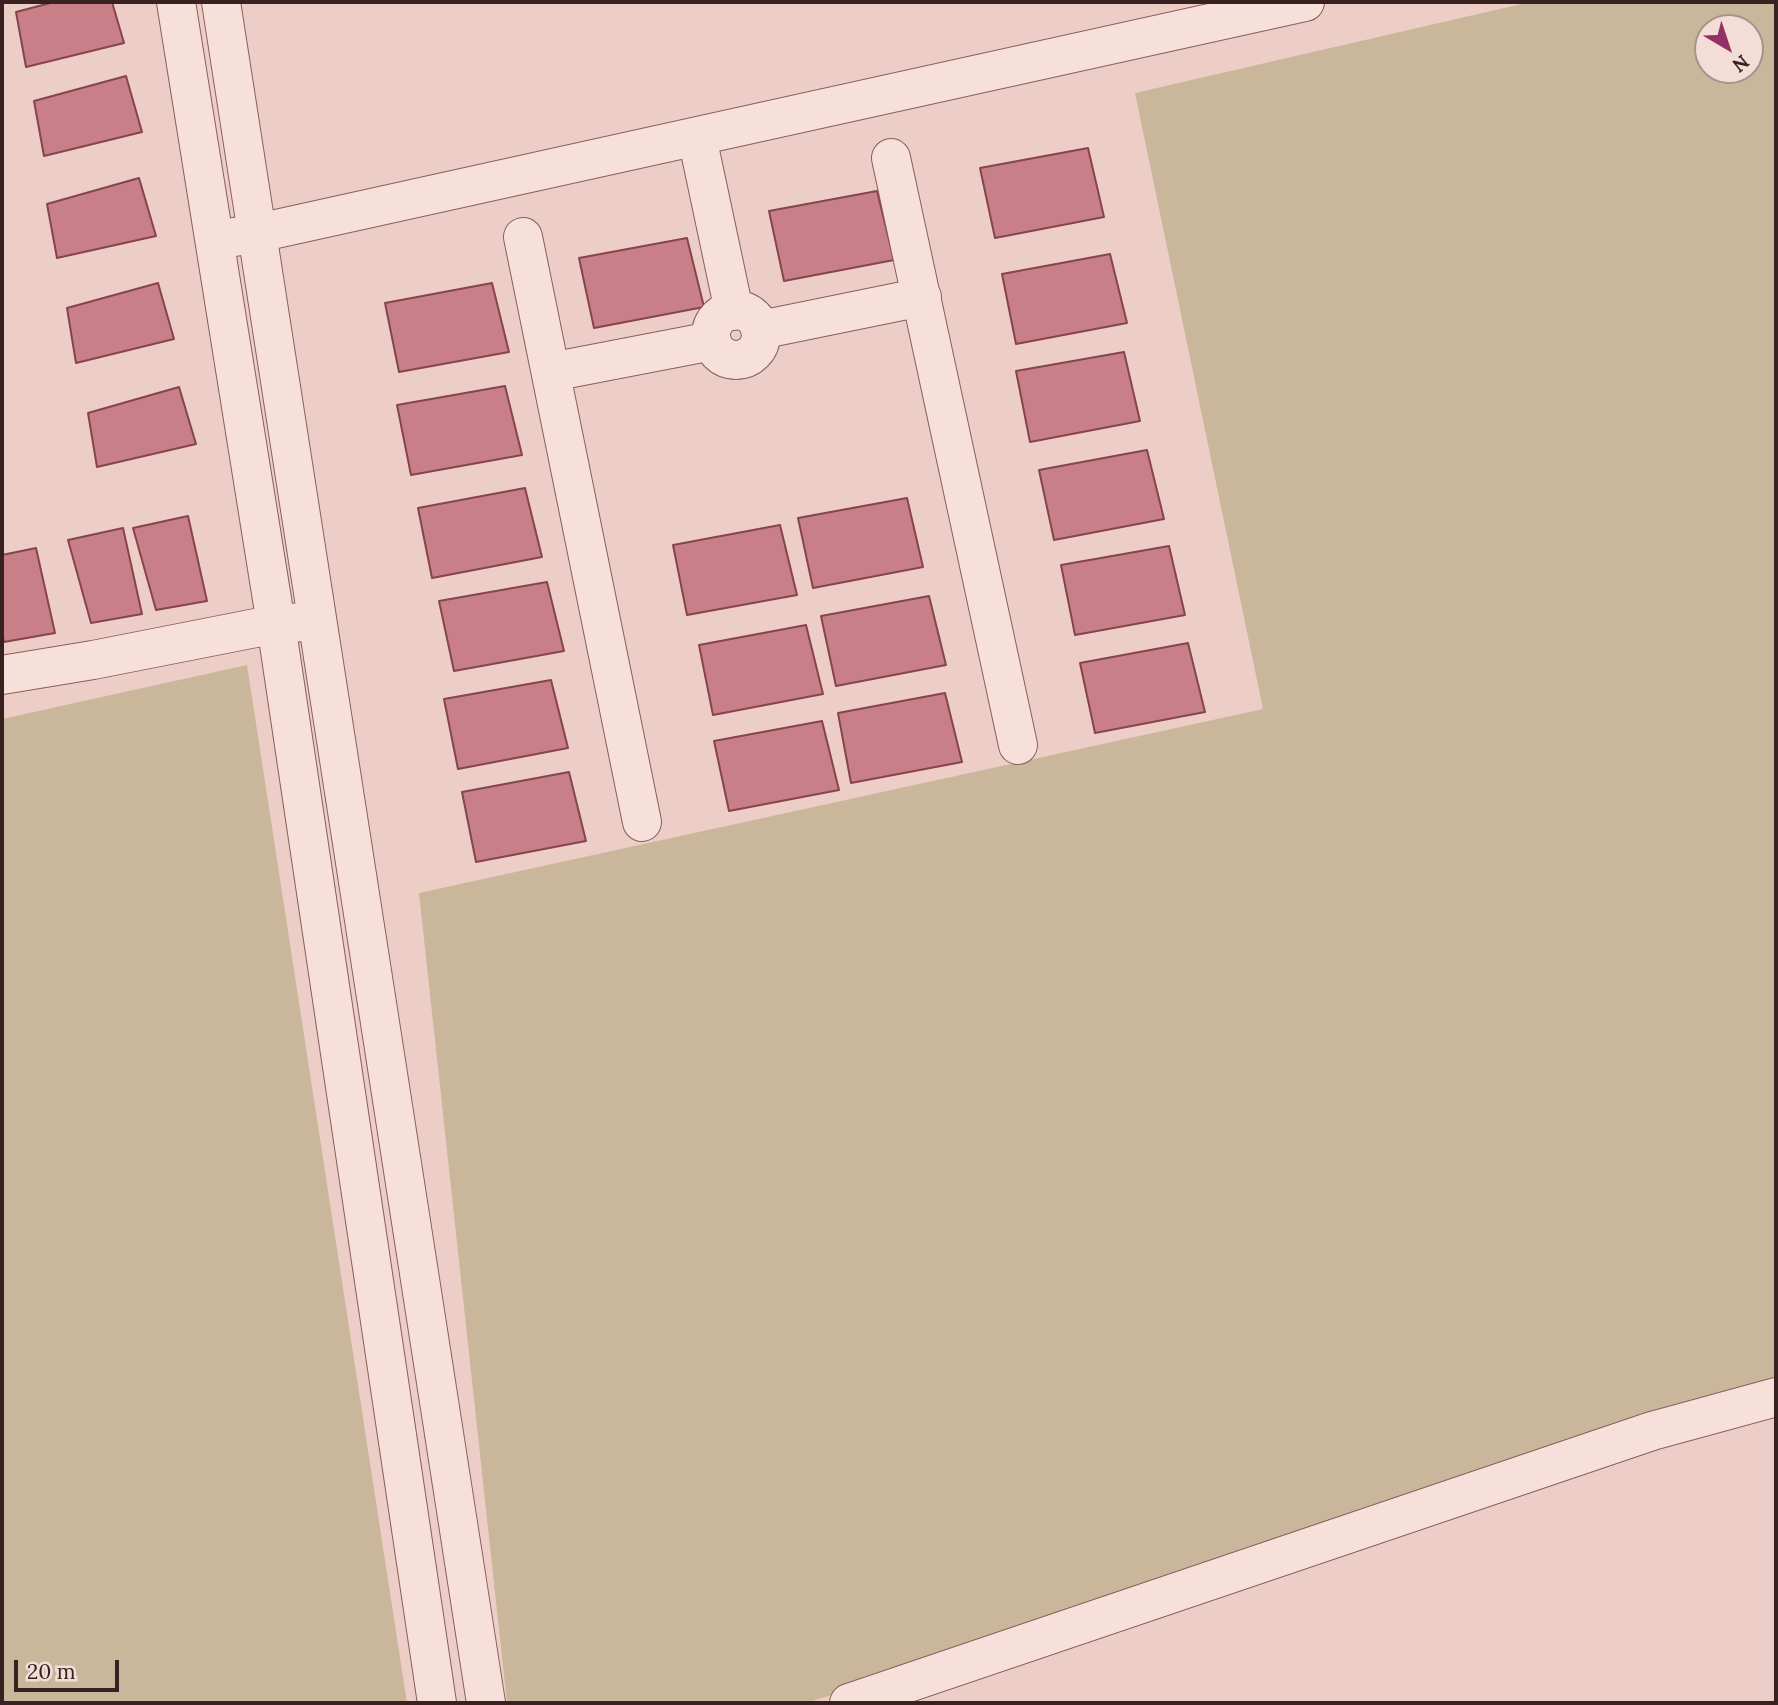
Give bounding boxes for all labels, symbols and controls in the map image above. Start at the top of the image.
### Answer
north arrow [1694,14,1764,84]
text: N [1728,50,1754,78]
scale bar [18,1646,122,1690]
text: 20 m [27,1658,76,1685]

